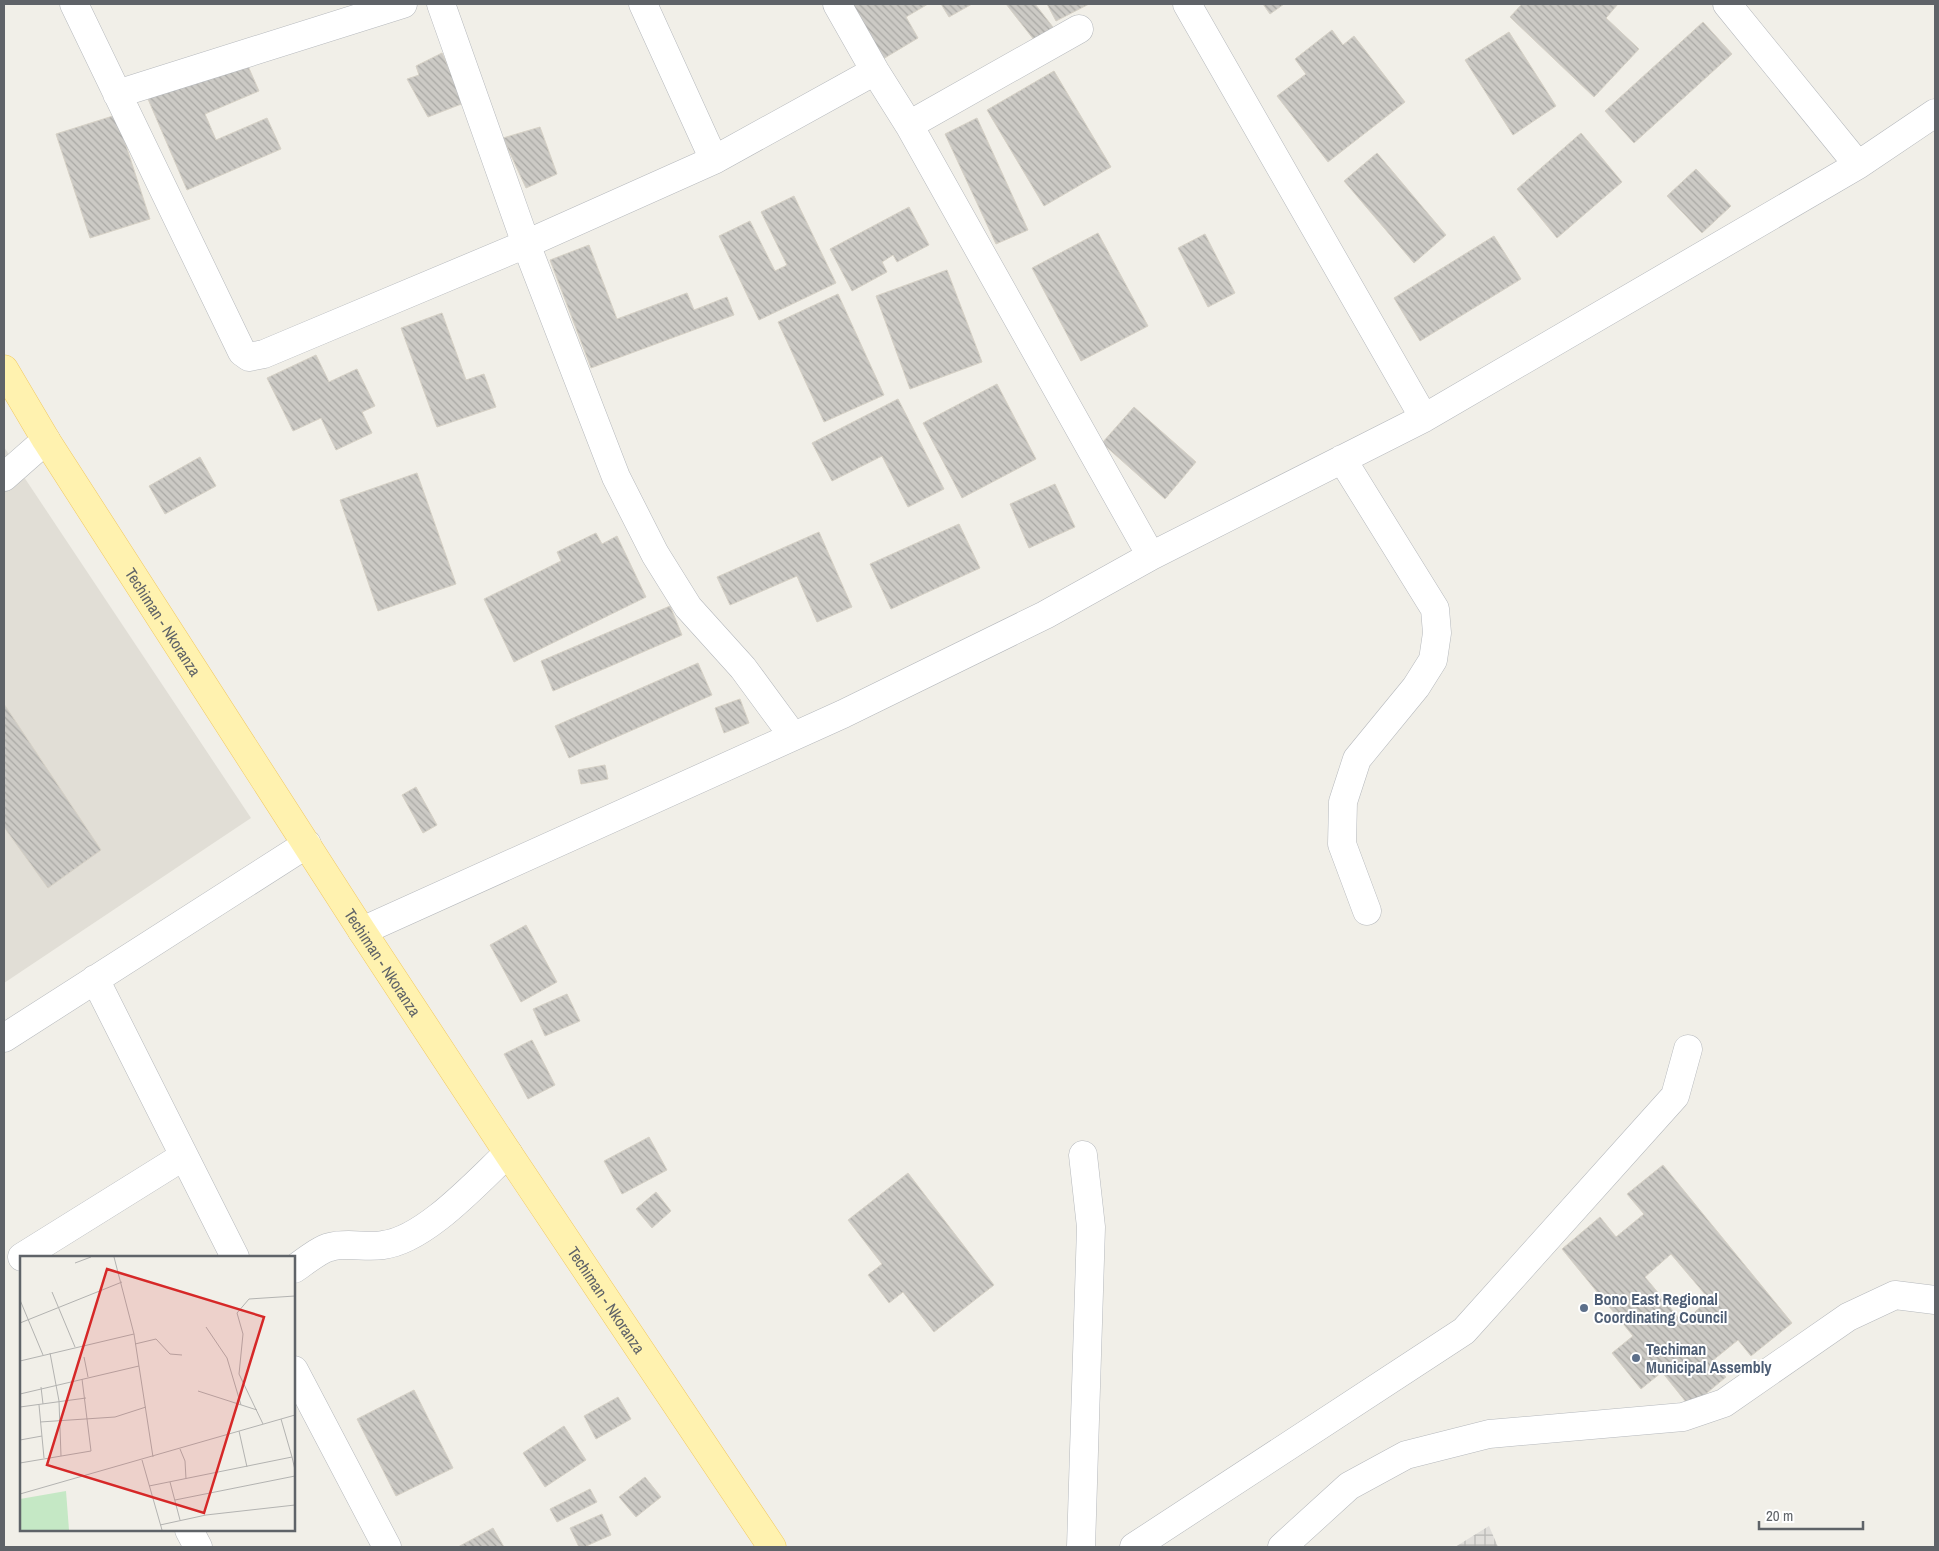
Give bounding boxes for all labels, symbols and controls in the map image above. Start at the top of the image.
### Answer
street label: Techiman - Nkoranza [120,564,207,681]
street label: Techiman - Nkoranza [339,904,427,1021]
street label: Techiman - Nkoranza [563,1242,651,1358]
inset map [20,1256,295,1531]
place label: Bono East Regional Coordinating Council [1594,1288,1727,1328]
marker: Bono East Regional Coordinating Council [1578,1302,1590,1314]
place label: Techiman Municipal Assembly [1646,1338,1772,1378]
marker: Techiman Municipal Assembly [1630,1352,1642,1364]
scale bar [1759,1498,1863,1530]
text: 20 m [1766,1505,1793,1526]

